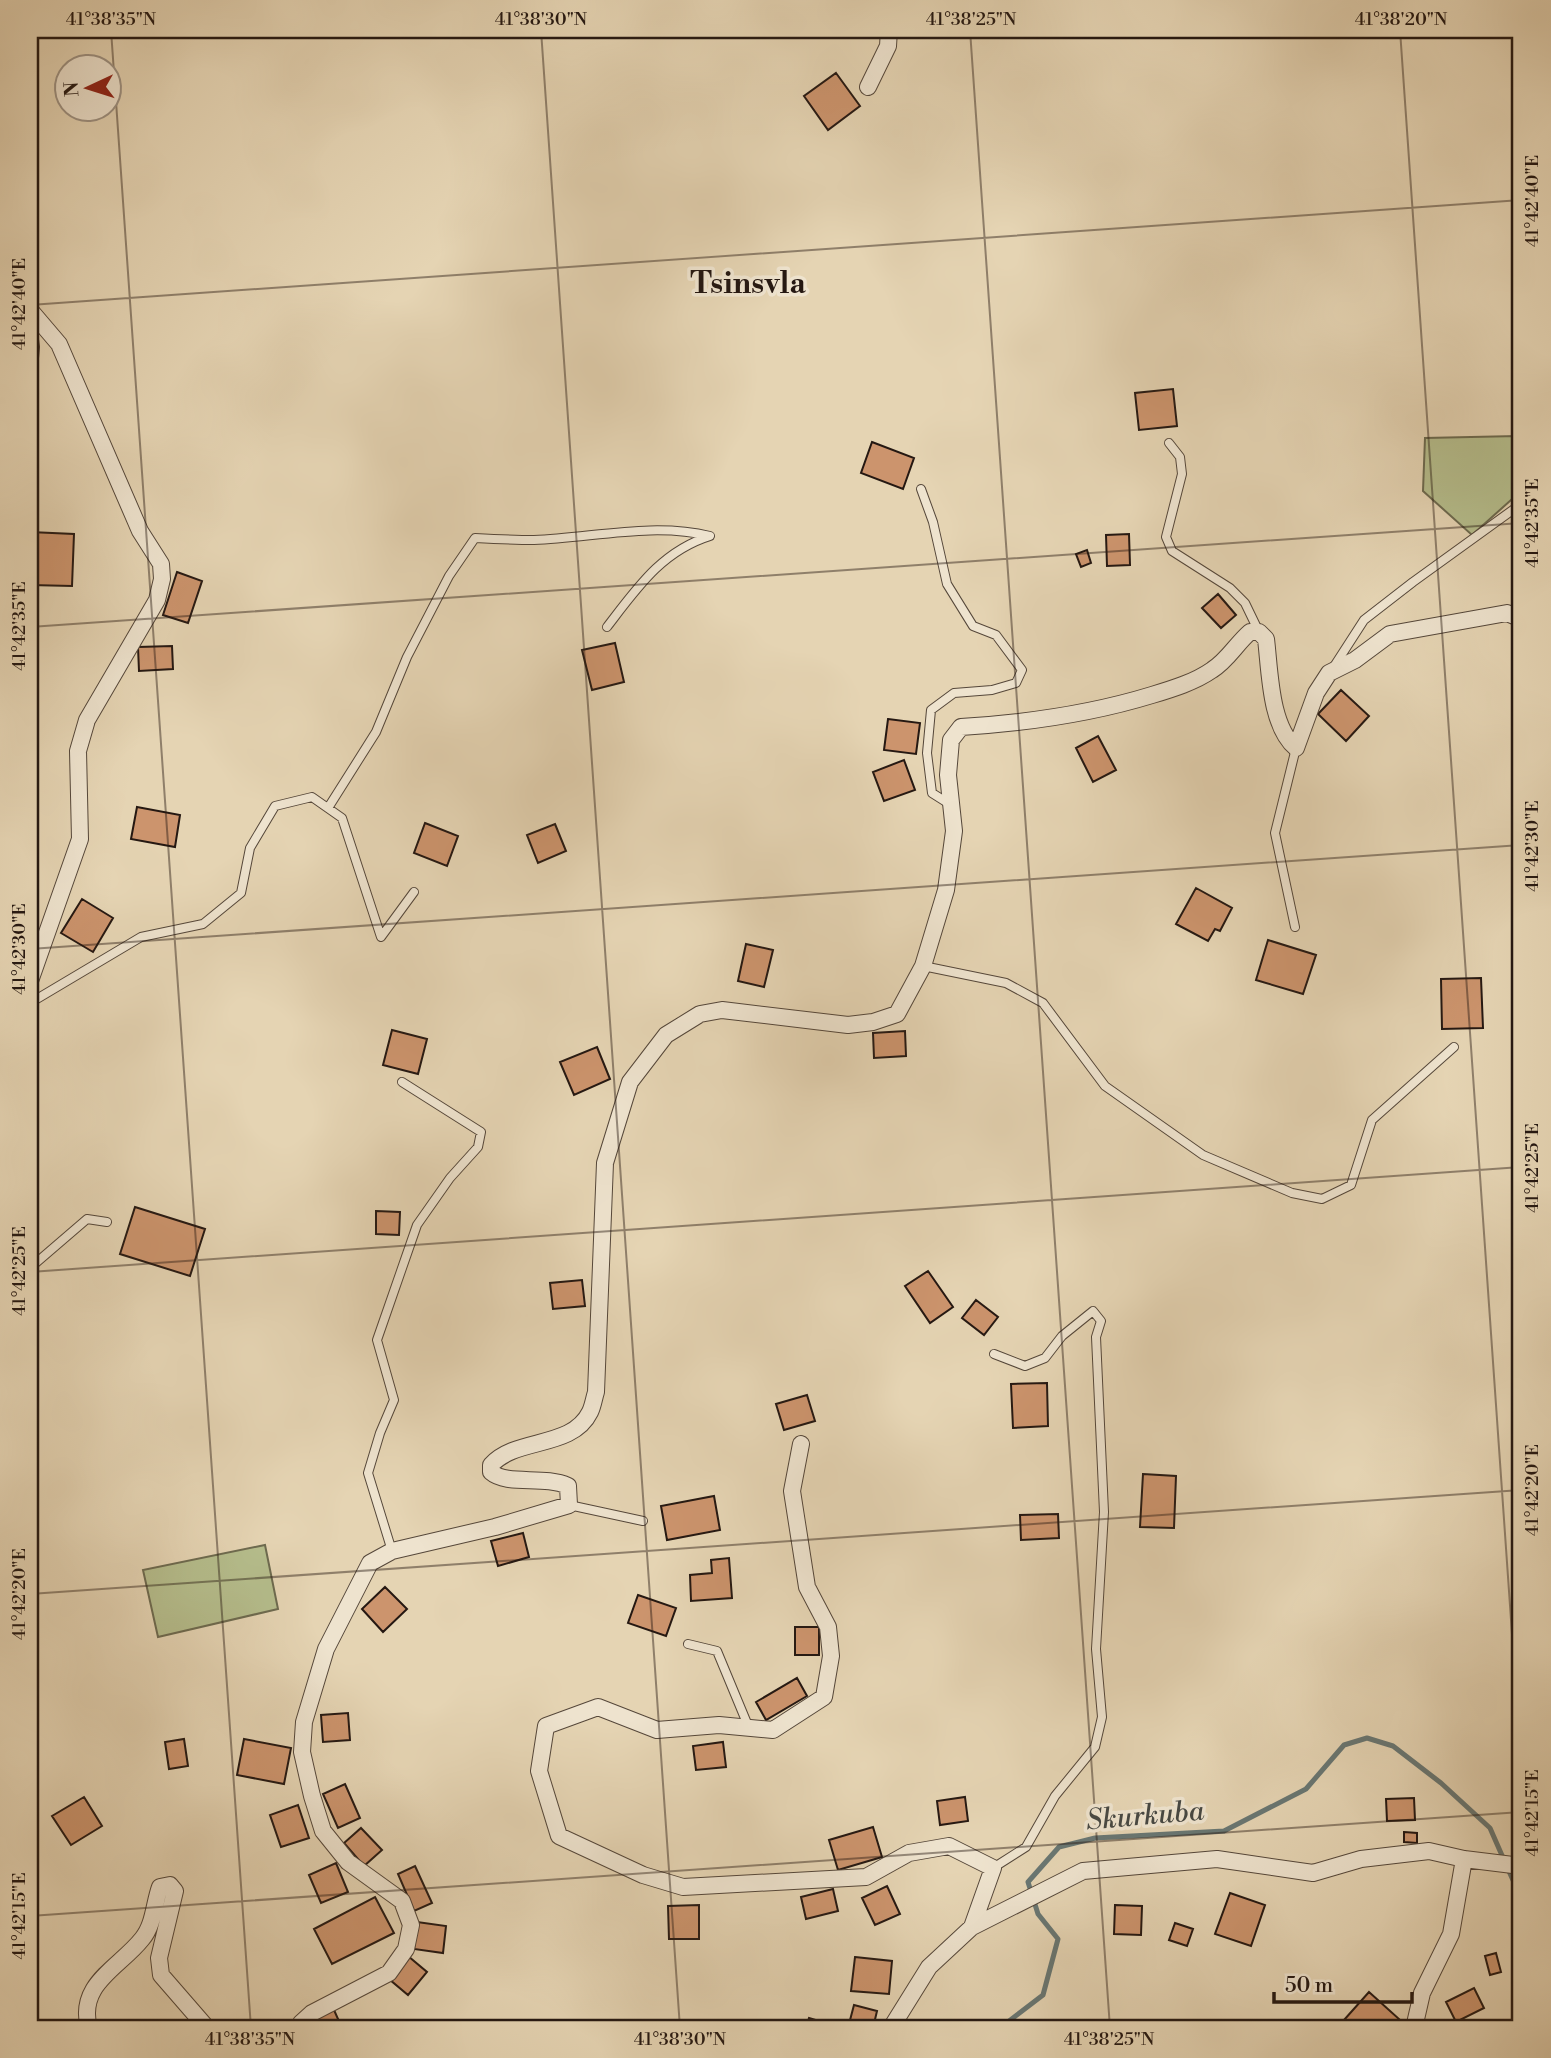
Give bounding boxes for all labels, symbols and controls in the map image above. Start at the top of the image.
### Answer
text: 41°38'35"N [66,8,157,31]
text: 41°38'30"N [495,8,588,31]
text: 41°38'25"N [926,8,1017,31]
text: 41°38'20"N [1355,8,1448,31]
north arrow [52,52,122,122]
text: N [60,81,85,97]
text: 41°42'40"E [1521,155,1544,247]
text: 41°42'40"E [8,258,31,350]
district label: Tsinsvla [690,265,806,303]
text: 41°42'35"E [1521,478,1544,568]
text: 41°42'35"E [8,581,31,671]
text: 41°42'30"E [1521,800,1544,892]
text: 41°42'30"E [8,903,31,995]
text: 41°42'25"E [1521,1123,1544,1213]
text: 41°42'25"E [8,1226,31,1316]
text: 41°42'20"E [1521,1444,1544,1536]
text: 41°42'20"E [8,1548,31,1640]
text: 41°42'15"E [1521,1769,1544,1857]
water label: Skurkuba [1085,1793,1206,1839]
text: 41°42'15"E [8,1872,31,1960]
scale bar [1274,1960,1413,2004]
text: 50 m [1285,1973,1333,1999]
text: 41°38'35"N [205,2028,296,2051]
text: 41°38'30"N [634,2028,727,2051]
text: 41°38'25"N [1064,2028,1155,2051]

